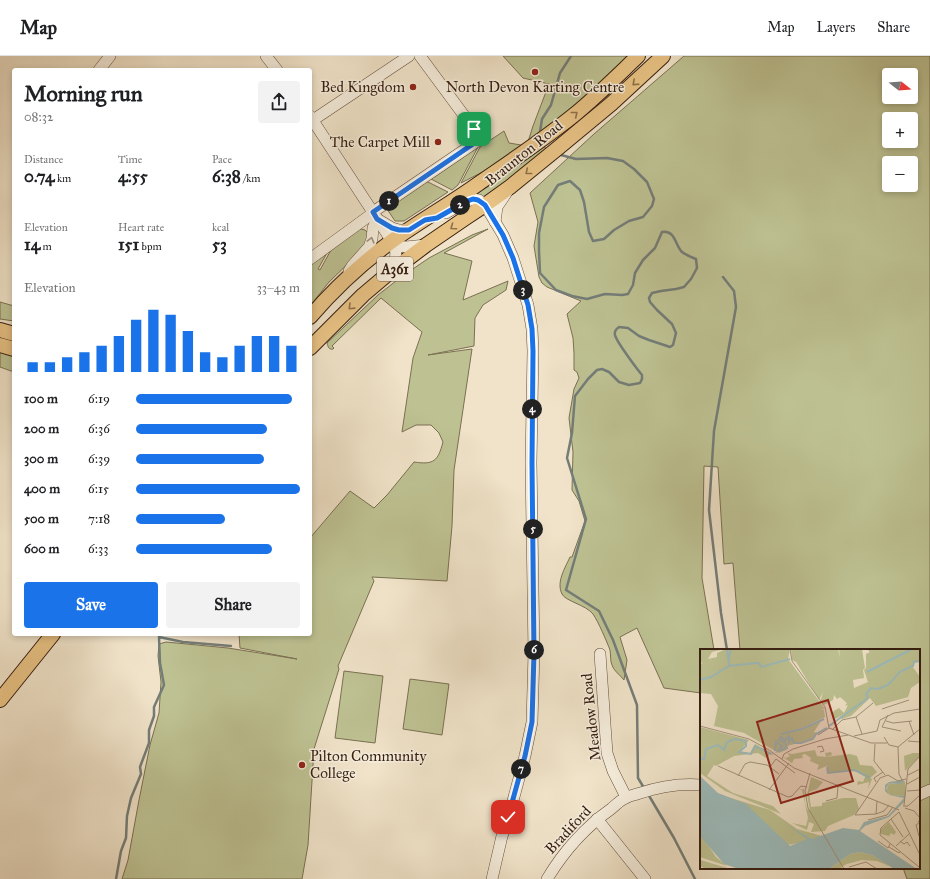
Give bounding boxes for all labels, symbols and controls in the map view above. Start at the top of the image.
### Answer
text: Map [20,16,57,39]
text: Map [767,19,795,36]
text: Layers [817,19,855,36]
text: Share [877,19,910,36]
marker: North Devon Karting Centre [530,67,540,77]
north arrow [882,68,918,104]
map controls [882,68,918,192]
place label: Bed Kingdom [320,78,405,96]
place label: North Devon Karting Centre [446,78,624,96]
one-way arrow [632,78,640,85]
text: Morning run [24,80,143,107]
button: share [258,81,300,123]
marker: Bed Kingdom [408,82,418,92]
text: 08:32 [24,109,53,125]
pin [457,112,491,146]
one-way arrow [570,112,577,119]
button: + [882,112,918,148]
street label: Braunton Road [482,116,567,190]
icon: arrive [463,118,485,140]
place label: The Carpet Mill [330,133,431,151]
marker: The Carpet Mill [433,137,443,147]
text: Distance [24,153,63,166]
text: Time [118,153,142,166]
text: Pace [212,153,232,166]
button: − [882,156,918,192]
text: 0.74 [24,166,55,187]
text: 4:55 [118,166,148,187]
text: 6:38 [212,166,241,187]
one-way arrow [525,168,532,175]
text: km [55,172,71,185]
text: /km [241,172,261,185]
pin: 1 [379,191,399,211]
text: 1 [387,194,391,207]
pin: 2 [450,195,470,215]
text: 2 [457,198,463,211]
text: Elevation [24,221,68,234]
text: Heart rate [118,221,164,234]
text: kcal [212,221,229,234]
one-way arrow [450,222,457,230]
text: 14 [24,234,40,255]
text: 151 [118,234,139,255]
text: 53 [212,234,227,255]
one-way arrow [366,236,375,243]
text: m [40,240,52,253]
text: bpm [139,240,162,253]
road number: A361 [377,257,413,281]
text: Elevation [24,280,76,296]
text: 33–43 m [257,280,300,296]
pin: 3 [513,280,533,300]
text: 3 [521,283,525,296]
one-way arrow [348,302,356,310]
text: 100 m [24,391,58,407]
text: 6:19 [88,391,110,407]
pin: 4 [522,399,542,419]
text: 4 [529,402,535,415]
text: 200 m [24,421,59,437]
text: 6:36 [88,421,110,437]
text: 300 m [24,451,58,467]
text: 6:39 [88,451,110,467]
text: 400 m [24,481,60,497]
text: 6:15 [88,481,109,497]
text: 500 m [24,511,59,527]
text: 7:18 [88,511,110,527]
pin: 5 [523,519,543,539]
text: 5 [530,522,536,535]
text: 600 m [24,541,60,557]
text: 6:33 [88,541,108,557]
button: Save [24,582,158,628]
button: Share [166,582,300,628]
pin: 6 [524,640,544,660]
text: 6 [531,643,537,656]
inset map [700,649,920,869]
street label: Meadow Road [577,672,605,762]
place label: Pilton Community College [310,747,427,782]
pin: 7 [511,759,531,779]
marker: Pilton Community College [297,760,307,770]
text: 7 [518,762,524,775]
pin [491,800,525,834]
street label: Bradiford [541,802,595,858]
icon: check [497,806,519,828]

